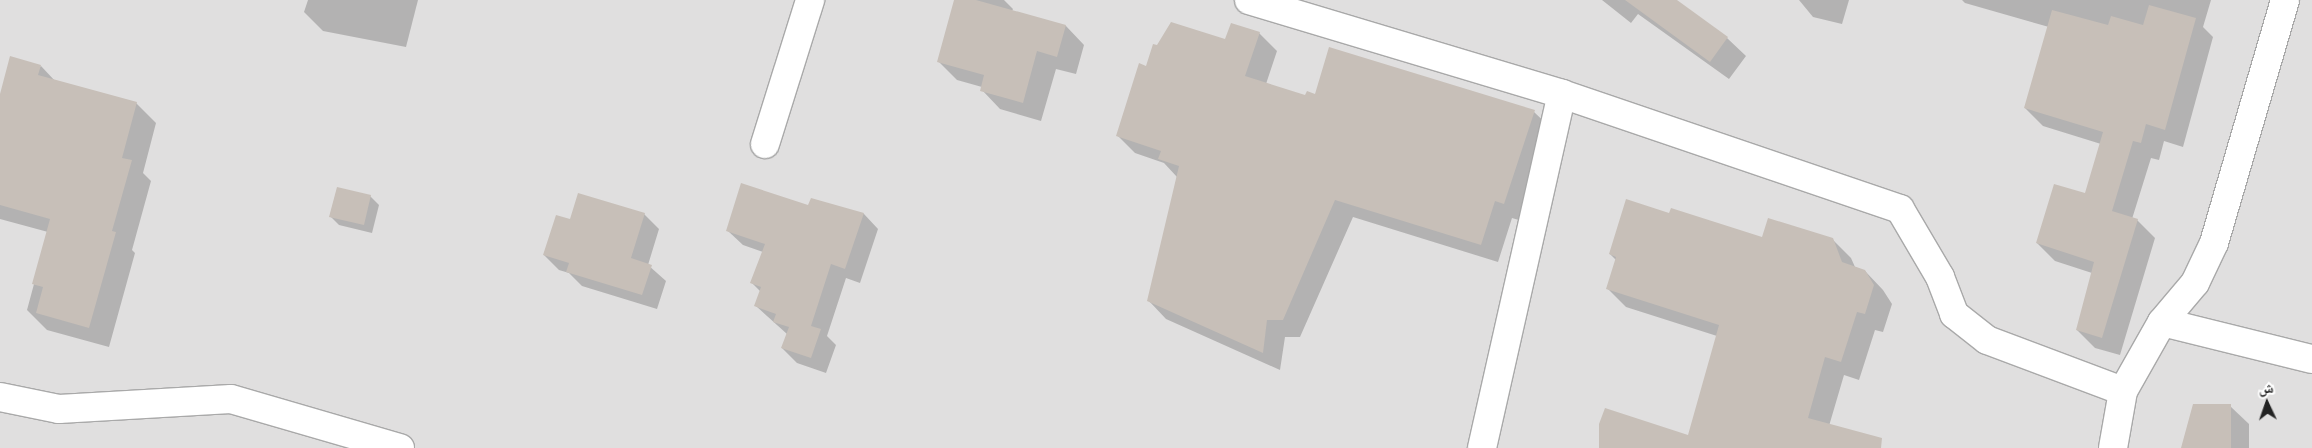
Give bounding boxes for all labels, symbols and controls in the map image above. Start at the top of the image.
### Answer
north arrow [2242,378,2292,428]
text: ش [2258,379,2274,396]

